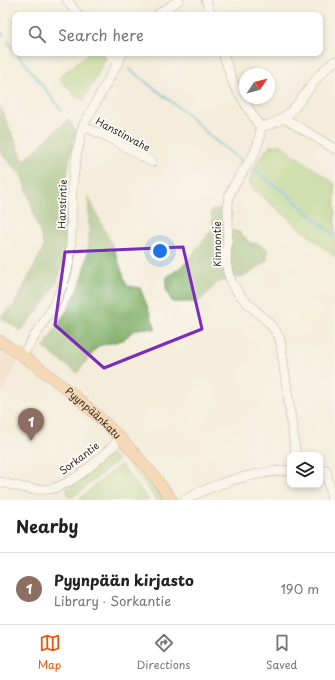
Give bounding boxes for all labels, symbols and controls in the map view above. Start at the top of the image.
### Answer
search box [12,12,323,56]
icon: search [26,23,48,45]
text: Search here [58,23,144,46]
north arrow [239,68,275,104]
street label: Hanstinvahe [93,113,153,154]
street label: Hanstintie [53,179,70,229]
street label: Kinnontie [209,221,224,267]
your location [150,241,170,261]
street label: Pyynpäänkatu [63,383,125,442]
pin: 1 [18,408,44,441]
street label: Sorkantie [56,438,102,478]
map controls [287,452,323,488]
button: layers [287,452,323,488]
text: Nearby [16,513,78,539]
text: Pyynpään kirjasto [54,568,194,591]
text: 1 [26,579,32,598]
text: 190 m [280,579,319,598]
text: Library · Sorkantie [54,591,171,610]
tab: Map [38,632,61,673]
tab: Directions [137,632,190,673]
tab: Saved [266,632,297,673]

